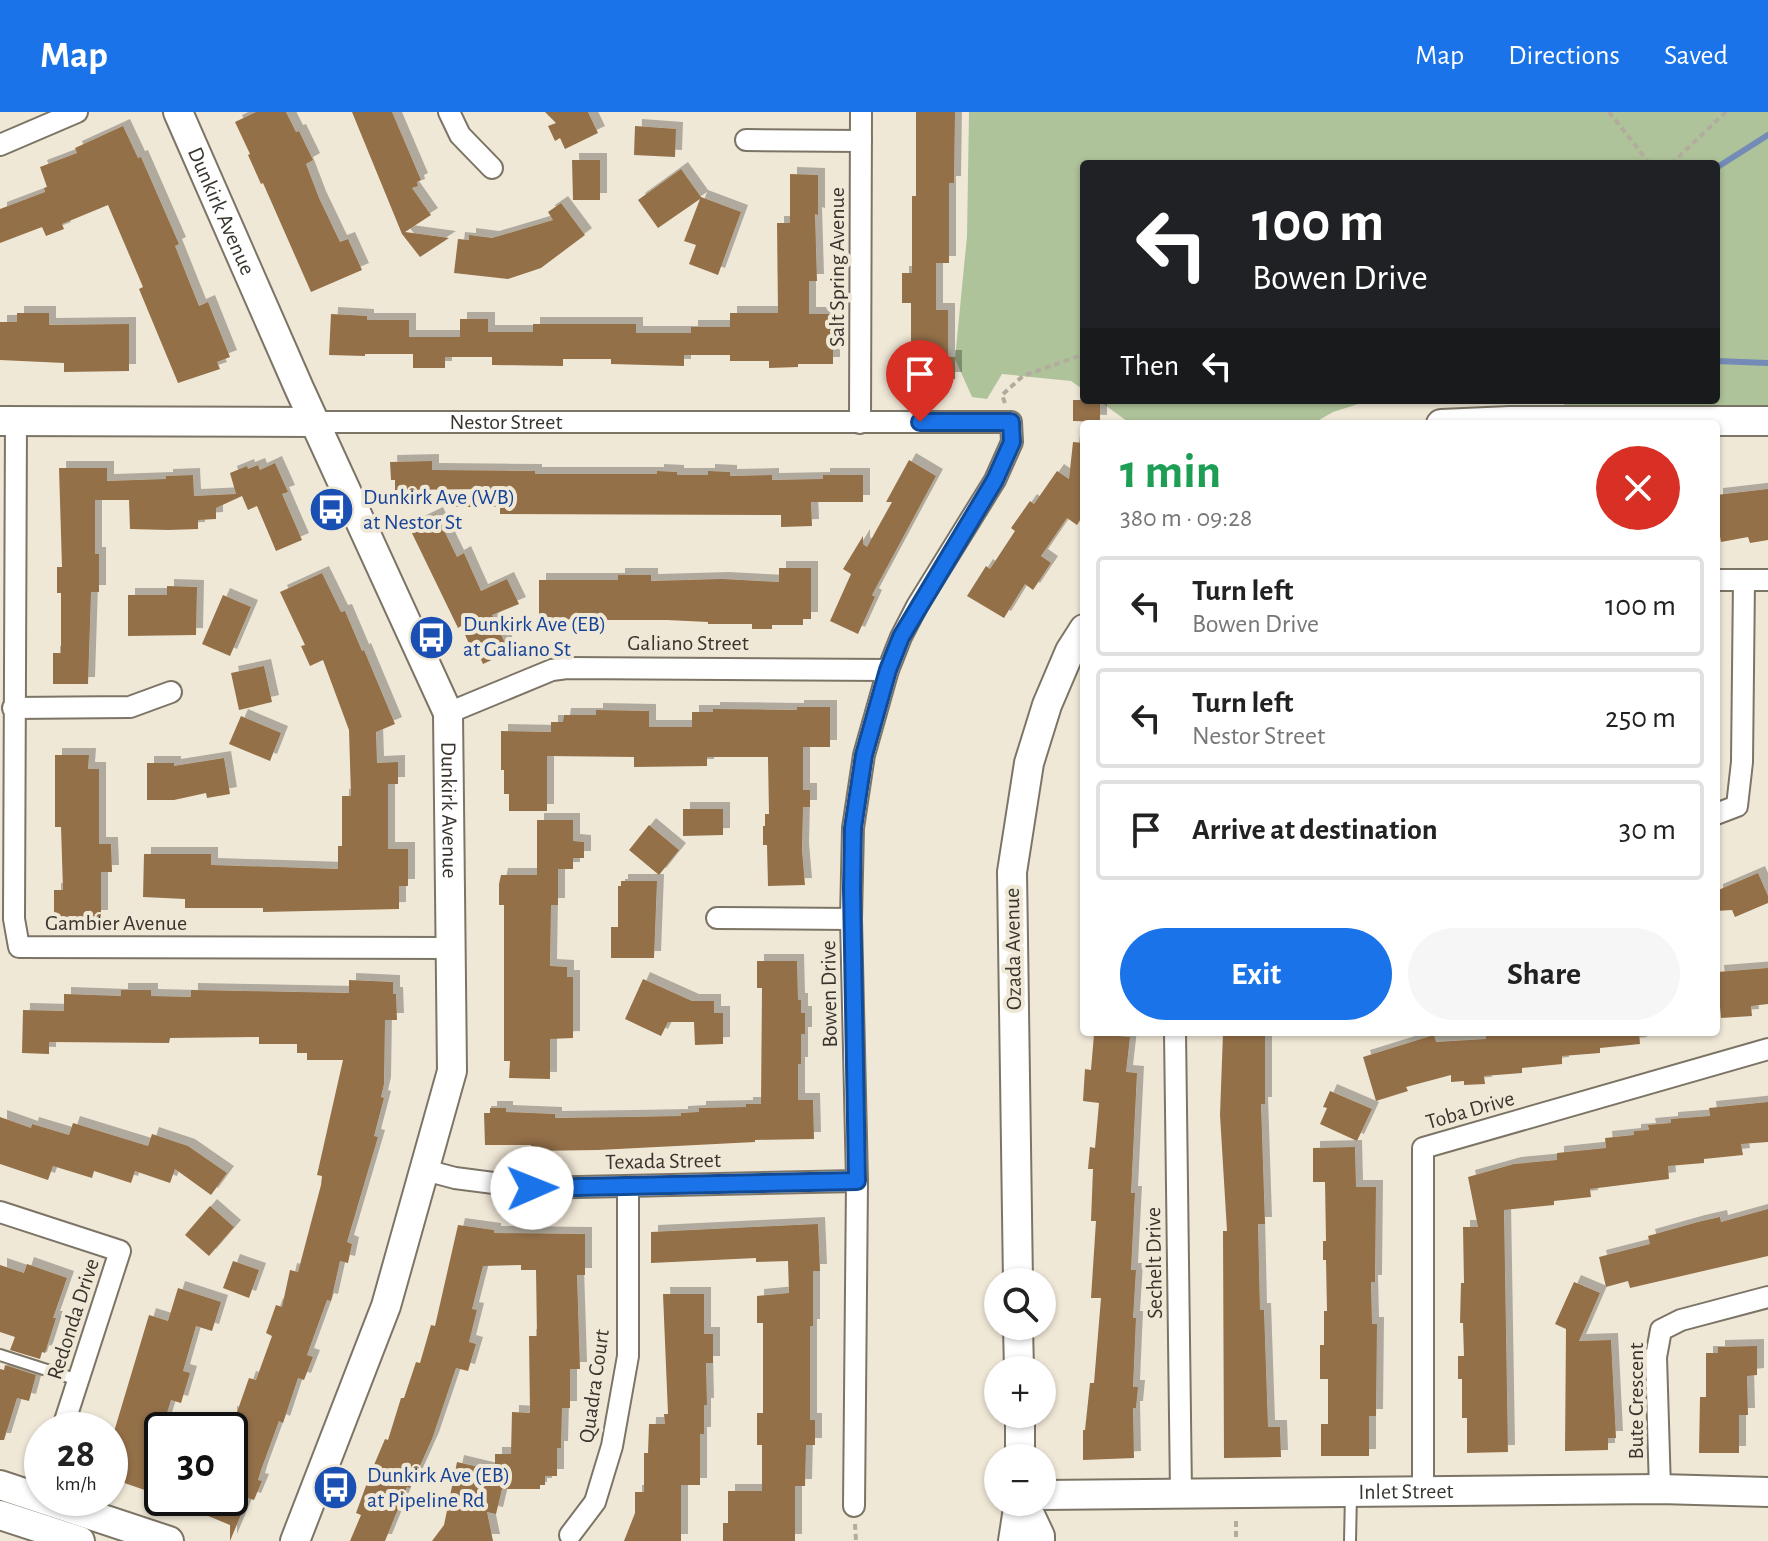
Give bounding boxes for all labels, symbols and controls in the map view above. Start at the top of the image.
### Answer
text: Map [40,37,108,75]
text: Map [1415,42,1464,70]
text: Directions [1508,42,1620,70]
text: Saved [1664,42,1728,70]
street label: Dunkirk Avenue [184,144,259,278]
street label: Salt Spring Avenue [826,187,848,347]
icon: left [1120,192,1224,296]
text: 100 m [1252,195,1384,251]
text: Bowen Drive [1252,260,1428,296]
pin [886,340,954,422]
icon: left [1195,344,1239,388]
text: Then [1120,351,1179,381]
icon: arrive [898,352,942,396]
street label: Nestor Street [450,411,562,433]
button: close [1596,446,1680,530]
text: 1 min [1120,449,1221,497]
bus stop icon: Dunkirk Ave (WB) at Nestor St [308,486,356,534]
place label: Dunkirk Ave (WB) at Nestor St [363,486,515,533]
text: 380 m · 09:28 [1120,505,1252,531]
text: Turn left [1192,576,1293,606]
icon: left [1124,584,1168,628]
text: 100 m [1605,591,1676,621]
text: Bowen Drive [1192,611,1319,637]
bus stop icon: Dunkirk Ave (EB) at Galiano St [408,613,456,661]
place label: Dunkirk Ave (EB) at Galiano St [463,613,606,660]
street label: Galiano Street [627,632,749,654]
text: Turn left [1192,688,1293,718]
icon: left [1124,696,1168,740]
text: 250 m [1605,703,1676,733]
text: Nestor Street [1192,723,1325,749]
street label: Dunkirk Avenue [437,741,461,879]
icon: arrive [1124,808,1168,852]
text: Arrive at destination [1192,815,1438,845]
text: 30 m [1619,815,1676,845]
street label: Ozada Avenue [1001,888,1025,1010]
street label: Gambier Avenue [45,912,187,934]
button: Exit [1120,928,1392,1020]
button: Share [1408,928,1680,1020]
street label: Bowen Drive [817,940,841,1048]
street label: Toba Drive [1423,1087,1517,1133]
position arrow [490,1146,574,1230]
street label: Texada Street [605,1149,721,1173]
street label: Sechelt Drive [1142,1207,1166,1319]
street label: Redonda Drive [43,1256,103,1382]
map controls [984,1268,1056,1516]
button: search [984,1268,1056,1340]
street label: Quadra Court [575,1328,613,1444]
street label: Bute Crescent [1625,1343,1647,1459]
button: + [984,1356,1056,1428]
speed limit sign: 30 [144,1412,248,1516]
text: 28 [57,1434,95,1474]
button: − [984,1444,1056,1516]
bus stop icon: Dunkirk Ave (EB) at Pipeline Rd [312,1464,360,1512]
place label: Dunkirk Ave (EB) at Pipeline Rd [367,1464,510,1511]
text: km/h [55,1474,97,1494]
street label: Inlet Street [1358,1480,1454,1503]

